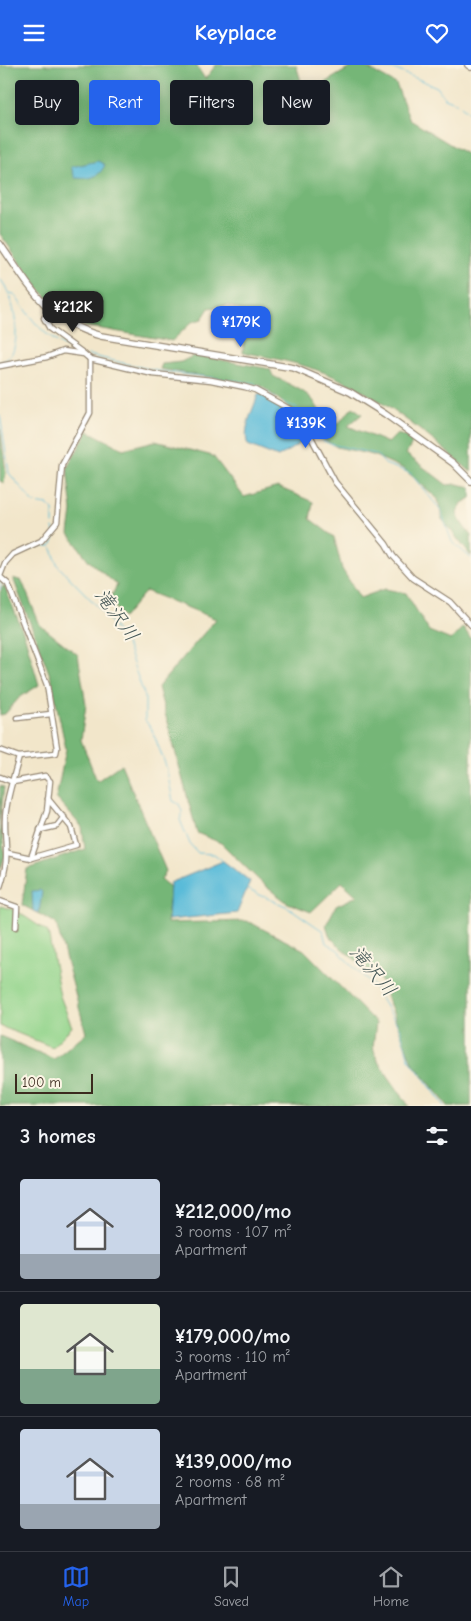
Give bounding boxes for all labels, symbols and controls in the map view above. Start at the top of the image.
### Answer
icon: menu [20,19,48,47]
icon: heart [423,19,451,47]
text: Keyplace [194,20,277,46]
chip: Buy [15,80,79,125]
chip: Rent [89,80,160,125]
chip: Filters [170,80,253,125]
chip: New [263,80,330,125]
pin: ¥212K [38,291,108,333]
text: ¥212K [53,298,93,316]
pin: ¥179K [206,305,276,348]
text: ¥179K [222,313,260,331]
pin: ¥139K [271,407,341,449]
text: ¥139K [286,414,326,432]
water label: 滝沢川 [90,584,144,646]
water label: 滝沢川 [345,941,401,1001]
scale bar [15,1071,92,1094]
text: 100 m [22,1074,61,1091]
icon: filters [423,1122,451,1150]
text: 3 homes [20,1124,96,1148]
icon: home [60,1199,120,1259]
text: ¥212,000/mo [175,1199,291,1223]
text: 3 rooms · 107 m² [175,1223,291,1241]
text: Apartment [175,1241,247,1259]
icon: home [60,1324,120,1384]
text: ¥179,000/mo [175,1324,290,1348]
text: 3 rooms · 110 m² [175,1348,290,1366]
text: Apartment [175,1366,247,1384]
icon: home [60,1449,120,1509]
text: ¥139,000/mo [175,1449,292,1473]
text: 2 rooms · 68 m² [175,1473,285,1491]
text: Apartment [175,1491,247,1509]
tab: Map [62,1563,90,1610]
tab: Saved [214,1563,249,1610]
tab: Home [373,1563,409,1610]

